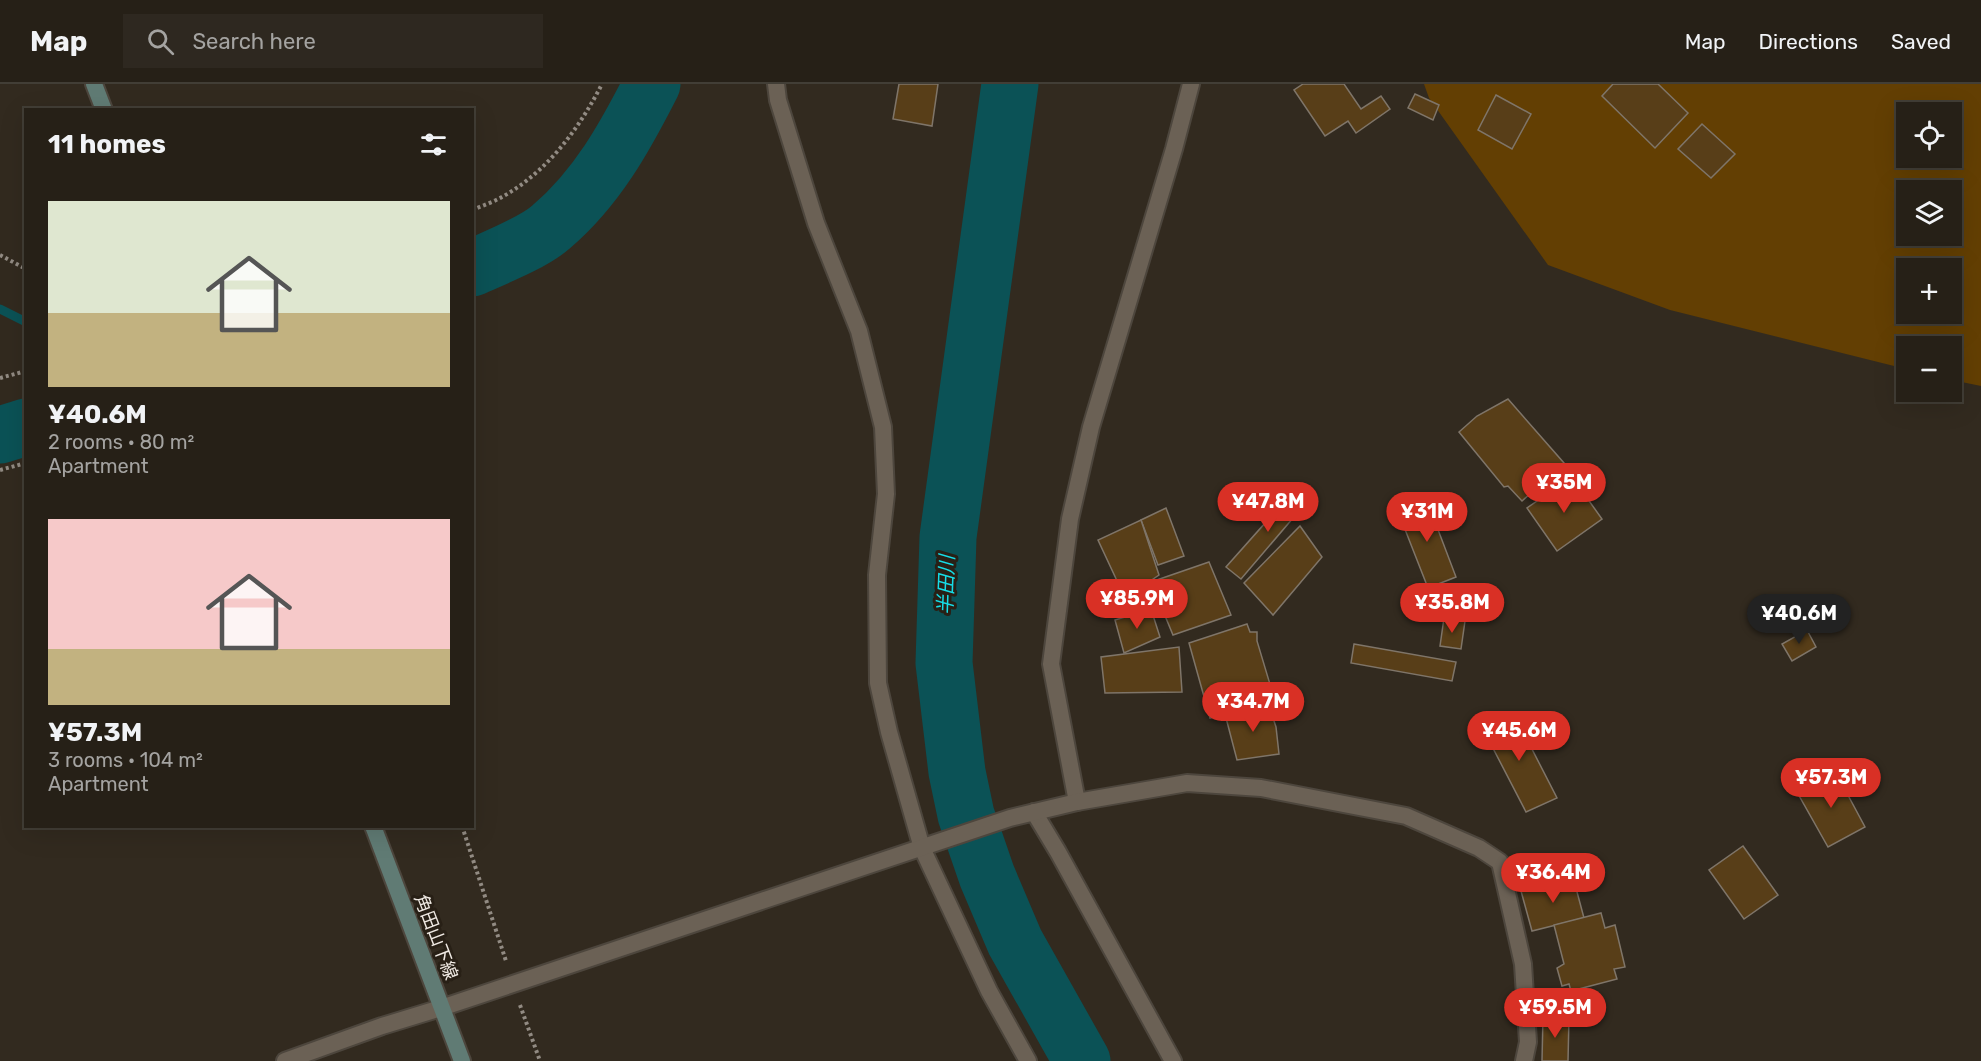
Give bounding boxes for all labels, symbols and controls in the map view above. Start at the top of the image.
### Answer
search box [123,14,543,68]
text: Map [30,25,87,58]
icon: search [144,25,177,58]
text: Search here [192,28,316,55]
text: Map [1685,29,1726,54]
text: Directions [1759,29,1858,54]
text: Saved [1891,29,1951,54]
map controls [1896,102,1962,402]
button: locate [1896,102,1962,168]
icon: filters [417,128,450,161]
text: 11 homes [48,129,166,160]
button: layers [1896,180,1962,246]
icon: home [195,240,303,348]
button: + [1896,258,1962,324]
button: − [1896,336,1962,402]
text: ¥40.6M [48,399,147,430]
text: 2 rooms · 80 m² [48,430,194,454]
text: Apartment [48,454,149,478]
pin: ¥35M [1528,463,1600,514]
text: ¥35M [1536,470,1592,494]
pin: ¥47.8M [1219,482,1317,533]
text: ¥47.8M [1232,489,1304,513]
pin: ¥31M [1391,492,1463,543]
text: ¥31M [1400,499,1454,523]
water label: 半田川 [933,553,959,615]
icon: home [195,558,303,666]
pin: ¥85.9M [1088,579,1186,630]
pin: ¥35.8M [1403,583,1501,634]
text: ¥85.9M [1100,586,1174,610]
text: ¥35.8M [1414,590,1490,614]
pin: ¥40.6M [1750,594,1848,645]
text: ¥40.6M [1761,601,1837,625]
pin: ¥34.7M [1204,682,1302,733]
text: ¥34.7M [1216,689,1290,713]
pin: ¥45.6M [1470,711,1568,762]
text: ¥57.3M [48,717,142,748]
text: ¥45.6M [1481,718,1557,742]
text: 3 rooms · 104 m² [48,748,203,772]
pin: ¥57.3M [1782,758,1880,809]
text: ¥57.3M [1795,765,1867,789]
text: Apartment [48,772,149,796]
pin: ¥36.4M [1504,853,1602,904]
text: ¥36.4M [1515,860,1591,884]
street label: 角田山下線 [410,891,462,983]
pin: ¥59.5M [1506,988,1604,1039]
text: ¥59.5M [1518,995,1592,1019]

